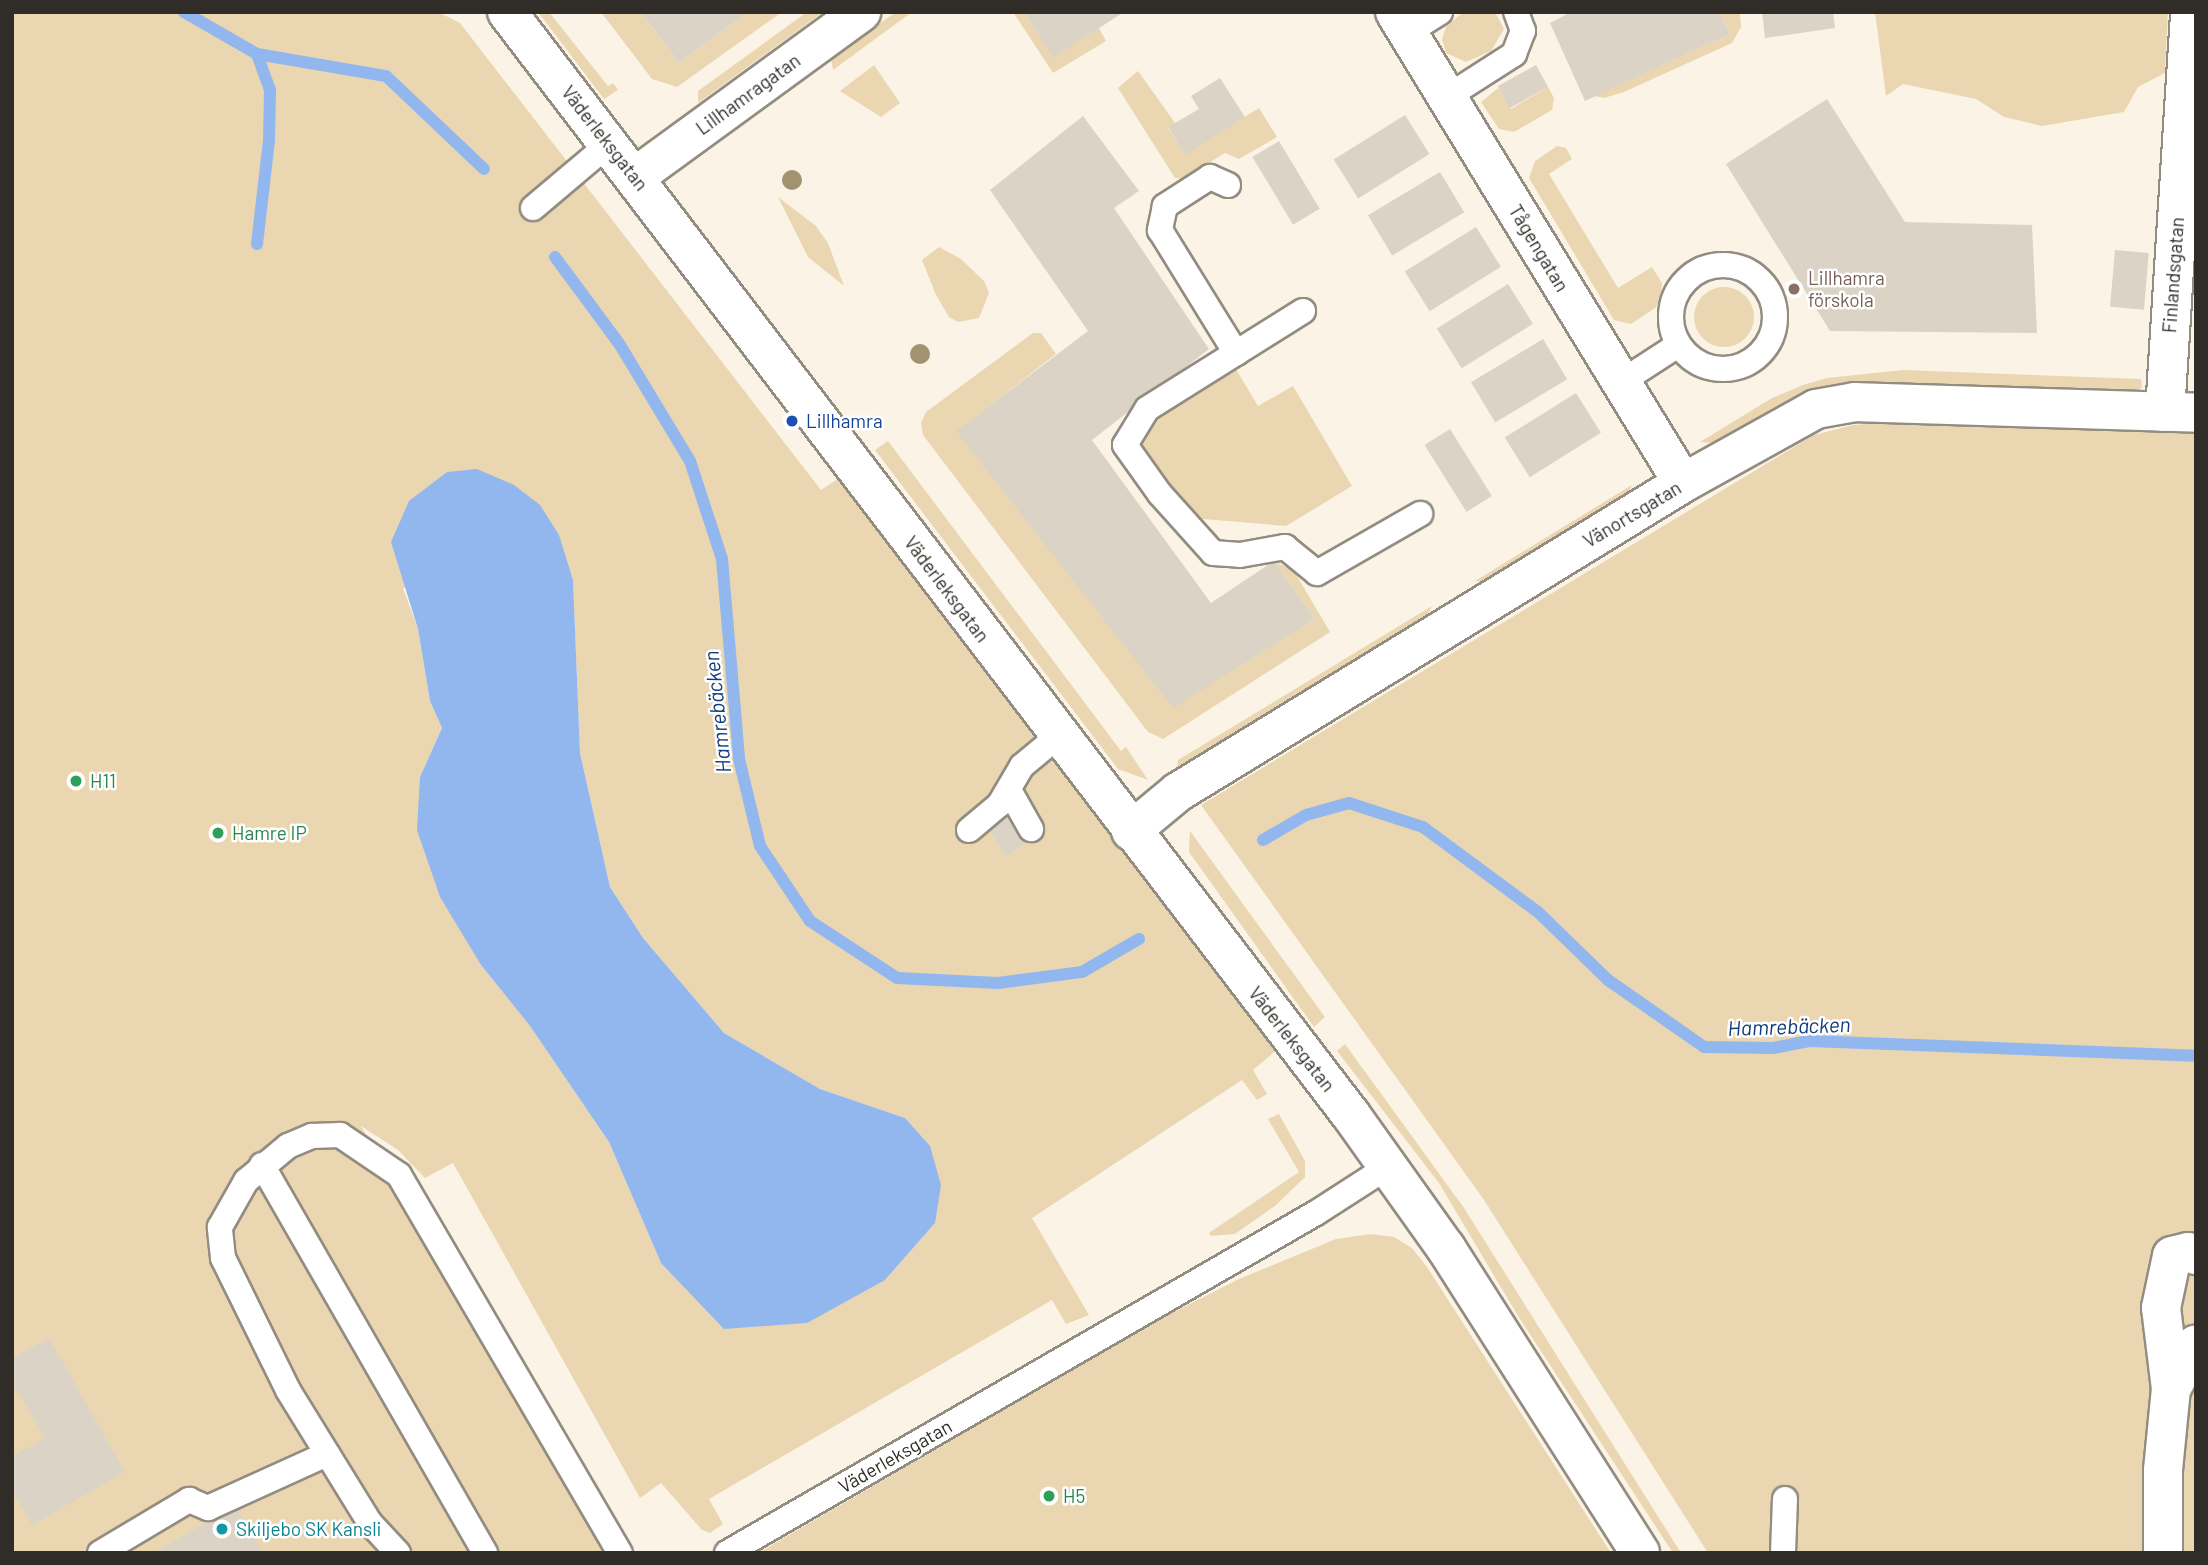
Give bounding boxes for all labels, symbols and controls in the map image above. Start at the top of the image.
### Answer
street label: Lillhamragatan [691,49,805,139]
street label: Väderleksgatan [557,81,653,195]
street label: Tågengatan [1504,200,1574,296]
street label: Finlandsgatan [2158,216,2188,334]
place label: Lillhamra förskola [1808,267,1885,311]
marker: Lillhamra förskola [1786,281,1802,297]
place label: Lillhamra [806,410,883,432]
marker: Lillhamra [784,413,800,429]
street label: Vänortsgatan [1579,476,1685,552]
street label: Väderleksgatan [900,531,994,647]
water label: Hamrebäcken [698,650,736,774]
place label: H11 [90,770,116,792]
marker: H11 [68,773,84,789]
place label: Hamre IP [232,822,307,844]
marker: Hamre IP [210,825,226,841]
street label: Väderleksgatan [1244,982,1340,1096]
water label: Hamrebäcken [1727,1011,1851,1041]
street label: Väderleksgatan [834,1414,956,1498]
place label: H5 [1063,1485,1085,1507]
marker: H5 [1041,1488,1057,1504]
place label: Skiljebo SK Kansli [236,1518,381,1540]
marker: Skiljebo SK Kansli [214,1521,230,1537]

